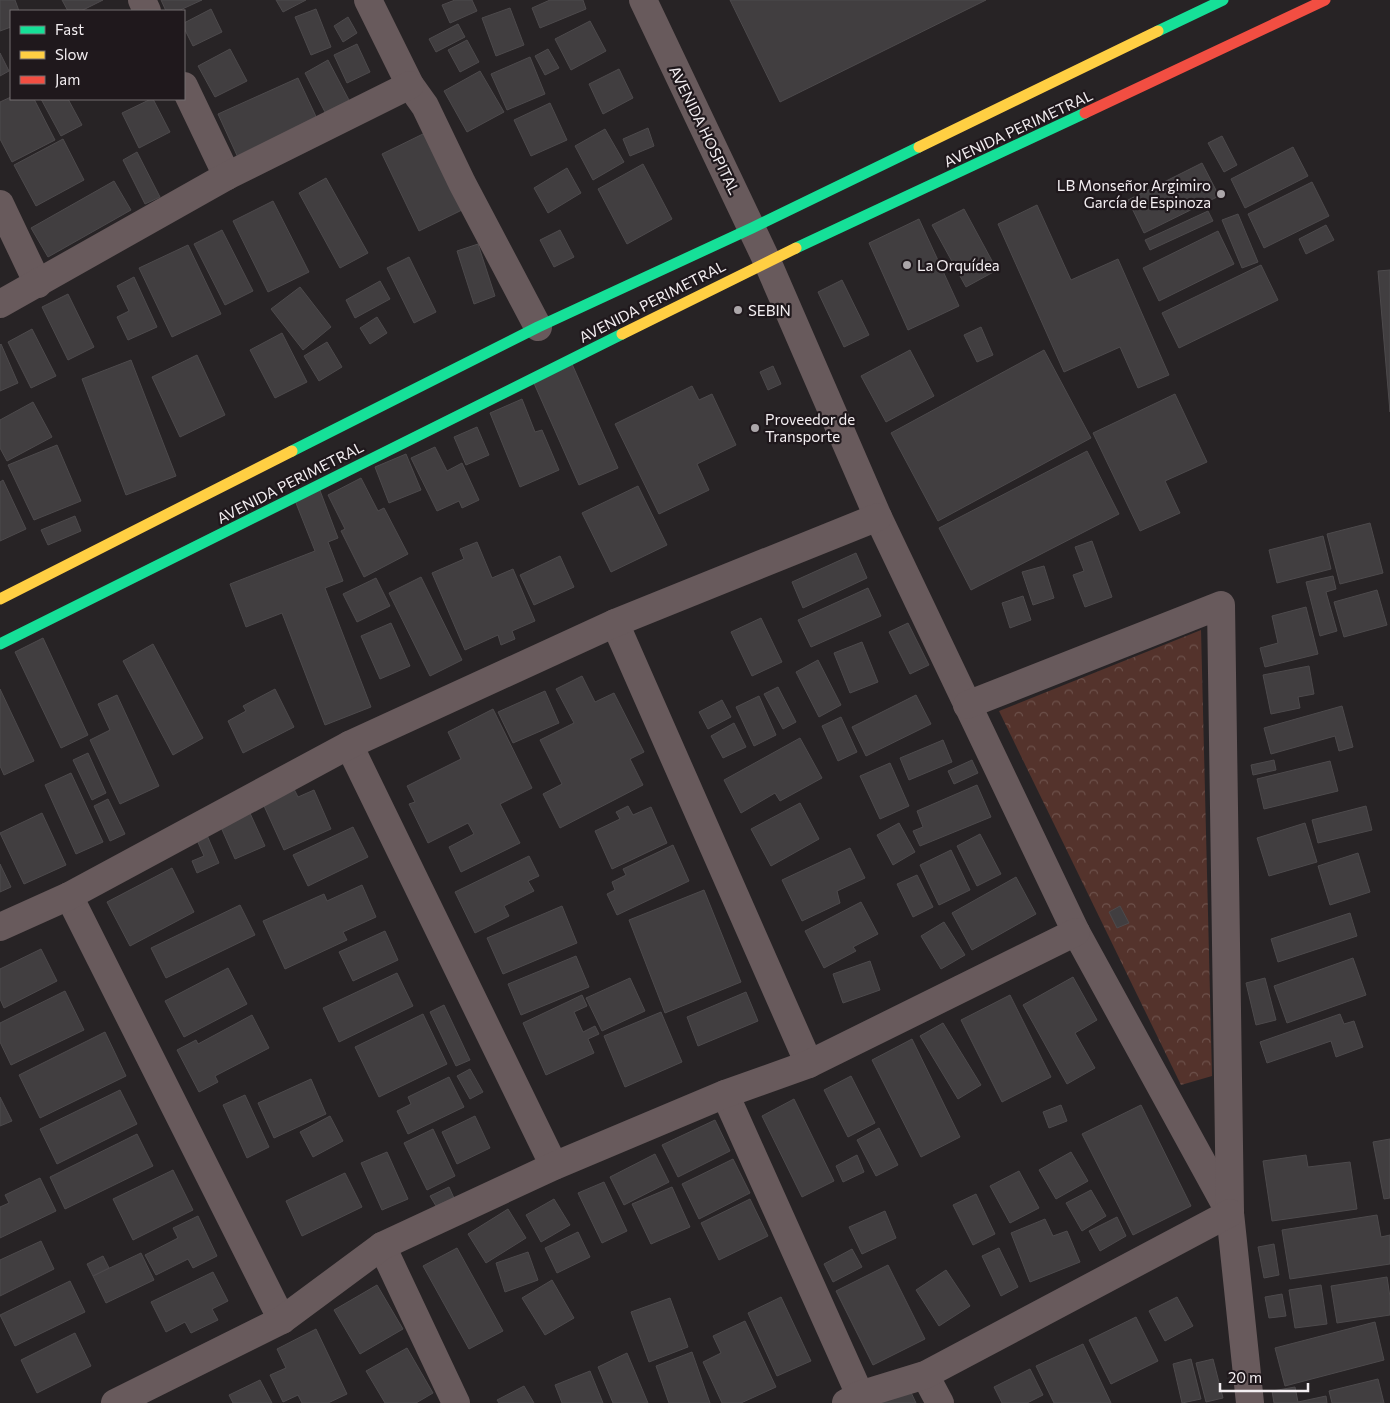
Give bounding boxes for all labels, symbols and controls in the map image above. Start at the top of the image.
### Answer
legend [10,10,185,100]
text: Fast [55,20,84,38]
text: Slow [55,45,88,63]
street label: AVENIDA HOSPITAL [666,63,744,198]
text: Jam [55,70,80,88]
street label: AVENIDA PERIMETRAL [941,85,1096,170]
place label: LB Monseñor Argimiro García de Espinoza [1057,176,1211,211]
marker: LB Monseñor Argimiro García de Espinoza [1215,188,1227,200]
street label: AVENIDA PERIMETRAL [576,256,729,346]
place label: La Orquídea [917,256,1000,274]
marker: La Orquídea [901,259,913,271]
place label: SEBIN [748,301,791,319]
marker: SEBIN [732,304,744,316]
place label: Proveedor de Transporte [765,410,855,445]
marker: Proveedor de Transporte [749,422,761,434]
street label: AVENIDA PERIMETRAL [214,437,367,527]
scale bar [1220,1360,1308,1392]
text: 20 m [1228,1368,1262,1386]

